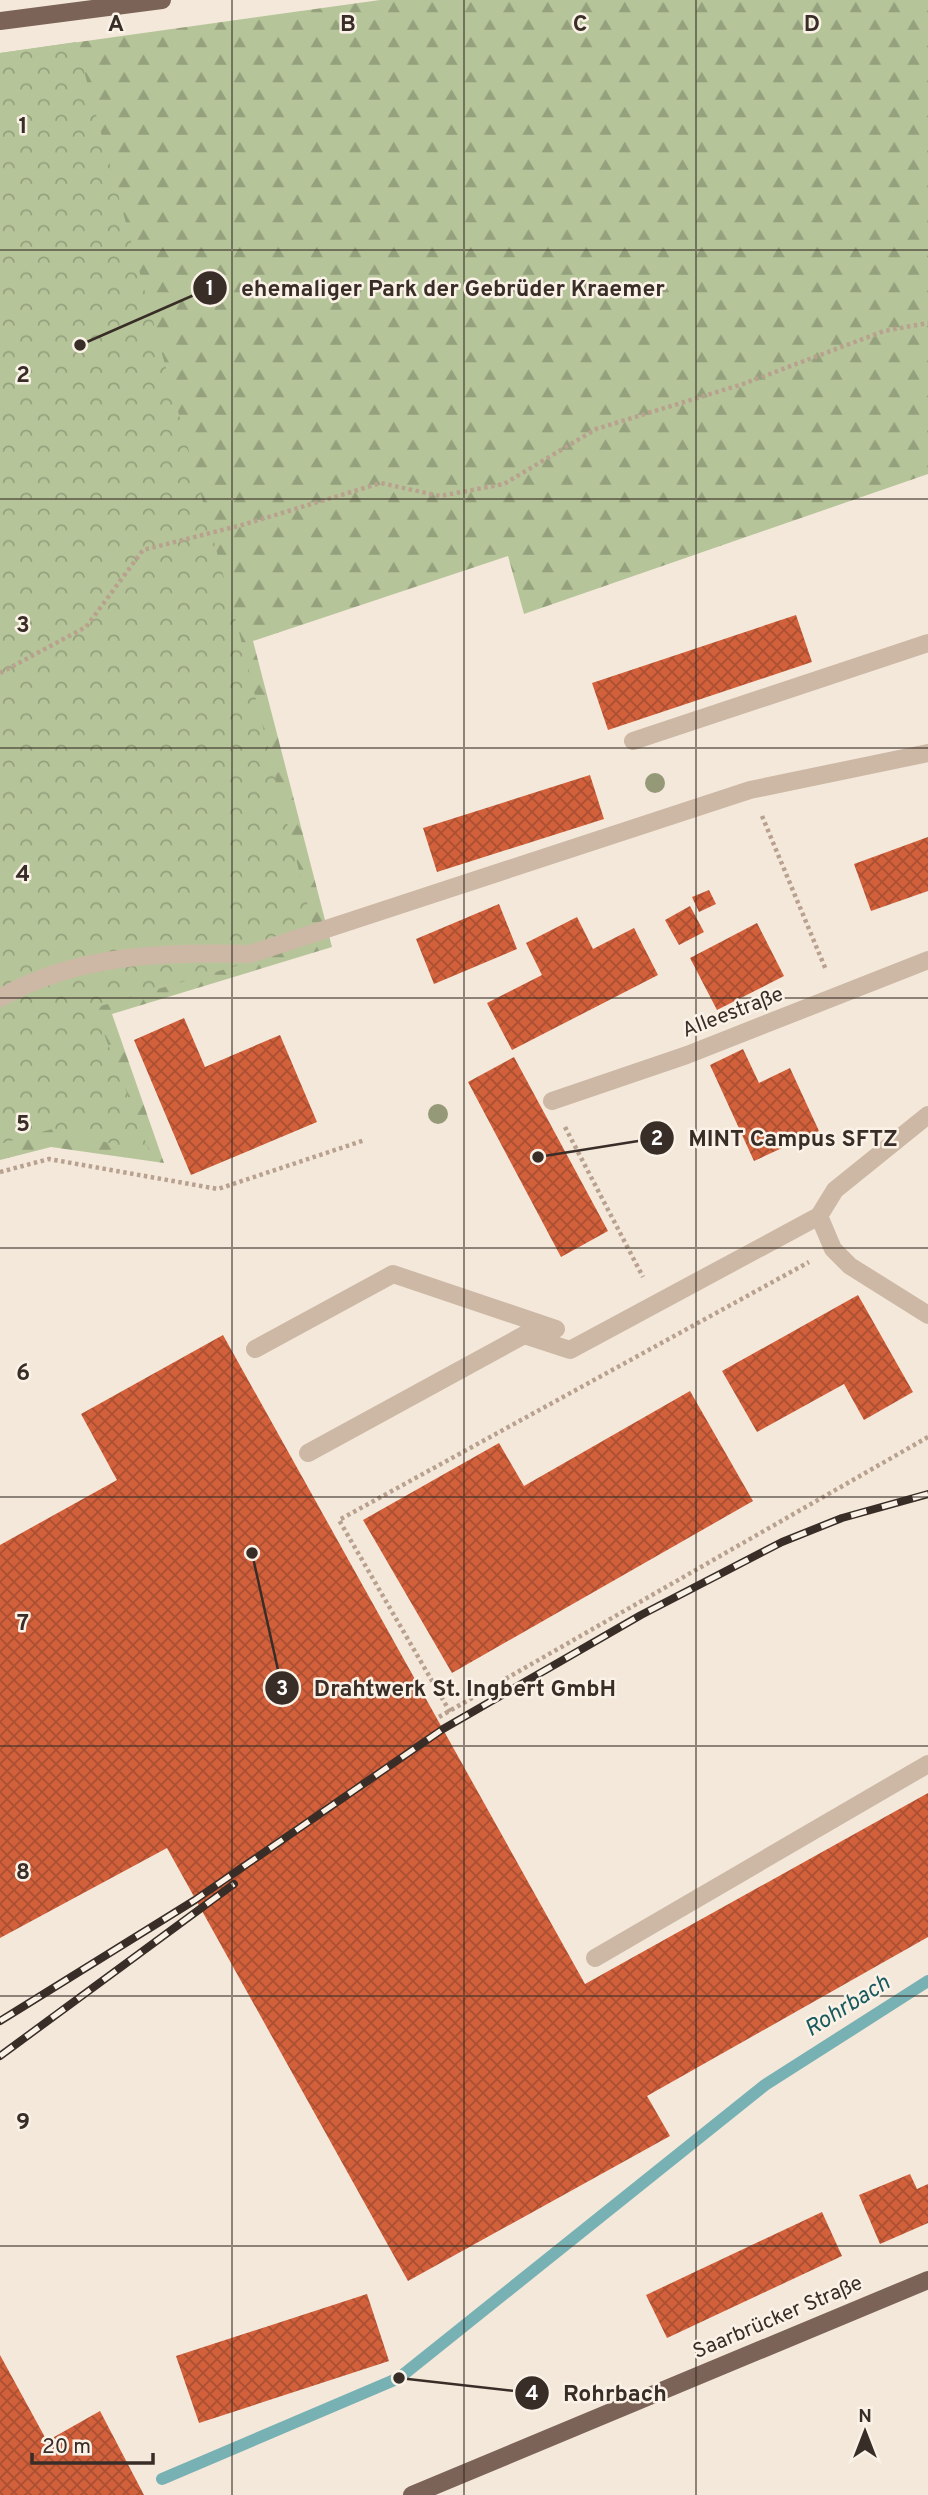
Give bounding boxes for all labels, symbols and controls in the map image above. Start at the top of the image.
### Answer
text: A [108,11,124,40]
text: B [340,11,356,40]
text: C [573,11,587,40]
text: D [804,11,820,40]
text: 1 [18,113,28,142]
callout: ehemaliger Park der Gebrüder Kraemer [192,266,679,310]
text: 1 [206,276,214,303]
text: ehemaliger Park der Gebrüder Kraemer [241,276,665,305]
text: 2 [16,362,30,391]
text: 3 [16,612,30,641]
text: 4 [16,861,30,890]
street label: Alleestraße [678,981,788,1045]
text: 5 [16,1111,30,1140]
callout: MINT Campus SFTZ [640,1116,912,1160]
text: 2 [651,1126,663,1153]
text: MINT Campus SFTZ [688,1126,898,1155]
text: 6 [16,1360,30,1389]
text: 7 [17,1610,29,1639]
callout: Drahtwerk St. Ingbert GmbH [265,1666,630,1710]
text: 3 [276,1676,288,1703]
text: Drahtwerk St. Ingbert GmbH [314,1676,616,1705]
text: 8 [16,1859,30,1888]
water label: Rohrbach [800,1969,897,2045]
text: 9 [16,2109,30,2138]
street label: Saarbrücker Straße [689,2270,867,2366]
callout: Rohrbach [514,2371,681,2415]
text: 4 [525,2381,539,2408]
text: Rohrbach [563,2381,667,2410]
north arrow [830,2397,900,2467]
text: N [858,2405,872,2429]
scale bar [32,2422,152,2466]
text: 20 m [42,2434,91,2461]

